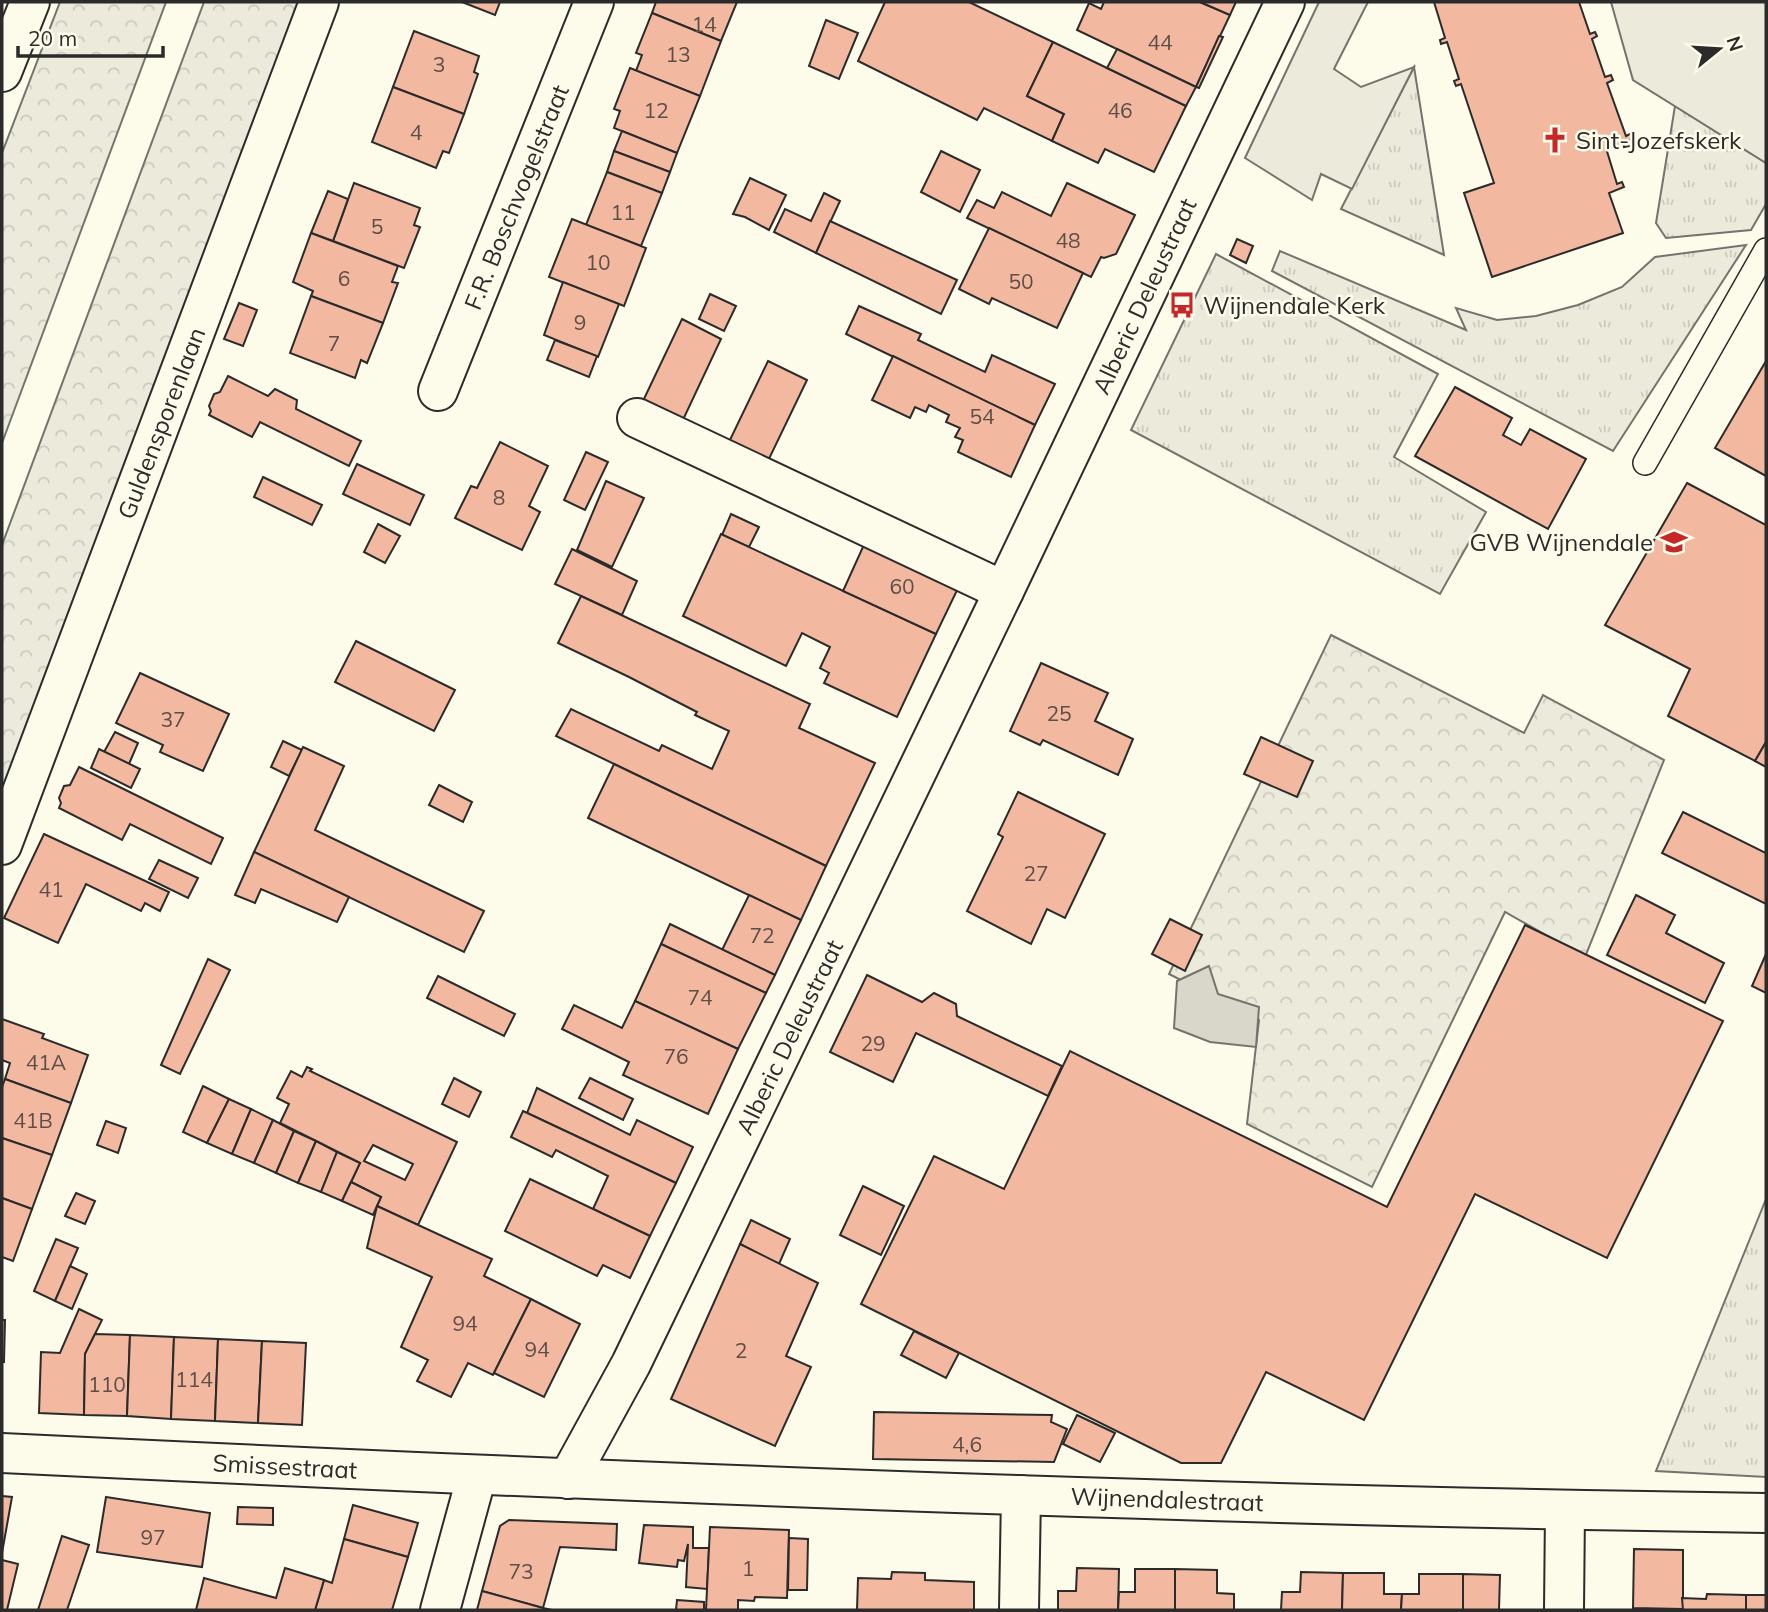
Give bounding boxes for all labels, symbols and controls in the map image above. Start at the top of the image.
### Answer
house number: 14 [691,11,717,37]
scale bar [18,14,163,58]
north arrow [1684,14,1754,84]
text: 20 m [28,25,77,51]
house number: 44 [1147,29,1173,55]
text: N [1722,33,1749,54]
house number: 13 [665,41,691,67]
house number: 3 [433,51,445,77]
street label: F.R. Boschvogelstraat [457,80,575,314]
house number: 12 [643,97,669,123]
house number: 46 [1107,97,1133,123]
house number: 4 [410,119,423,145]
church icon: Sint-Jozefskerk [1540,125,1570,155]
place label: Sint-Jozefskerk [1576,125,1742,155]
street label: Alberic Deleustraat [1085,193,1203,399]
house number: 11 [610,199,636,225]
house number: 5 [371,213,383,239]
house number: 48 [1055,227,1081,253]
house number: 10 [585,249,611,275]
house number: 6 [338,265,350,291]
house number: 50 [1008,268,1034,294]
bus stop icon: Wijnendale Kerk [1167,290,1197,320]
place label: Wijnendale Kerk [1203,290,1386,320]
house number: 9 [574,309,586,335]
street label: Guldensporenlaan [111,323,211,523]
house number: 7 [328,330,340,356]
house number: 54 [969,403,995,429]
house number: 8 [493,484,505,510]
place label: GVB Wijnendale [1469,527,1653,557]
school or university icon: GVB Wijnendale [1659,527,1689,557]
house number: 60 [889,573,915,599]
house number: 25 [1046,700,1072,726]
house number: 37 [160,706,186,732]
house number: 27 [1023,860,1049,886]
house number: 41 [38,876,64,902]
house number: 72 [749,922,775,948]
street label: Alberic Deleustraat [729,935,849,1139]
house number: 74 [687,984,713,1010]
house number: 29 [860,1030,886,1056]
house number: 76 [663,1043,689,1069]
house number: 41A [26,1049,67,1075]
house number: 41B [13,1107,53,1133]
house number: 94 [452,1310,478,1336]
house number: 94 [524,1336,550,1362]
house number: 2 [735,1337,747,1363]
house number: 114 [175,1366,213,1392]
house number: 110 [88,1371,126,1397]
house number: 4,6 [952,1431,982,1457]
street label: Smissestraat [212,1447,358,1485]
street label: Wijnendalestraat [1070,1481,1264,1517]
house number: 97 [140,1524,166,1550]
house number: 1 [742,1555,754,1581]
house number: 73 [508,1558,534,1584]

